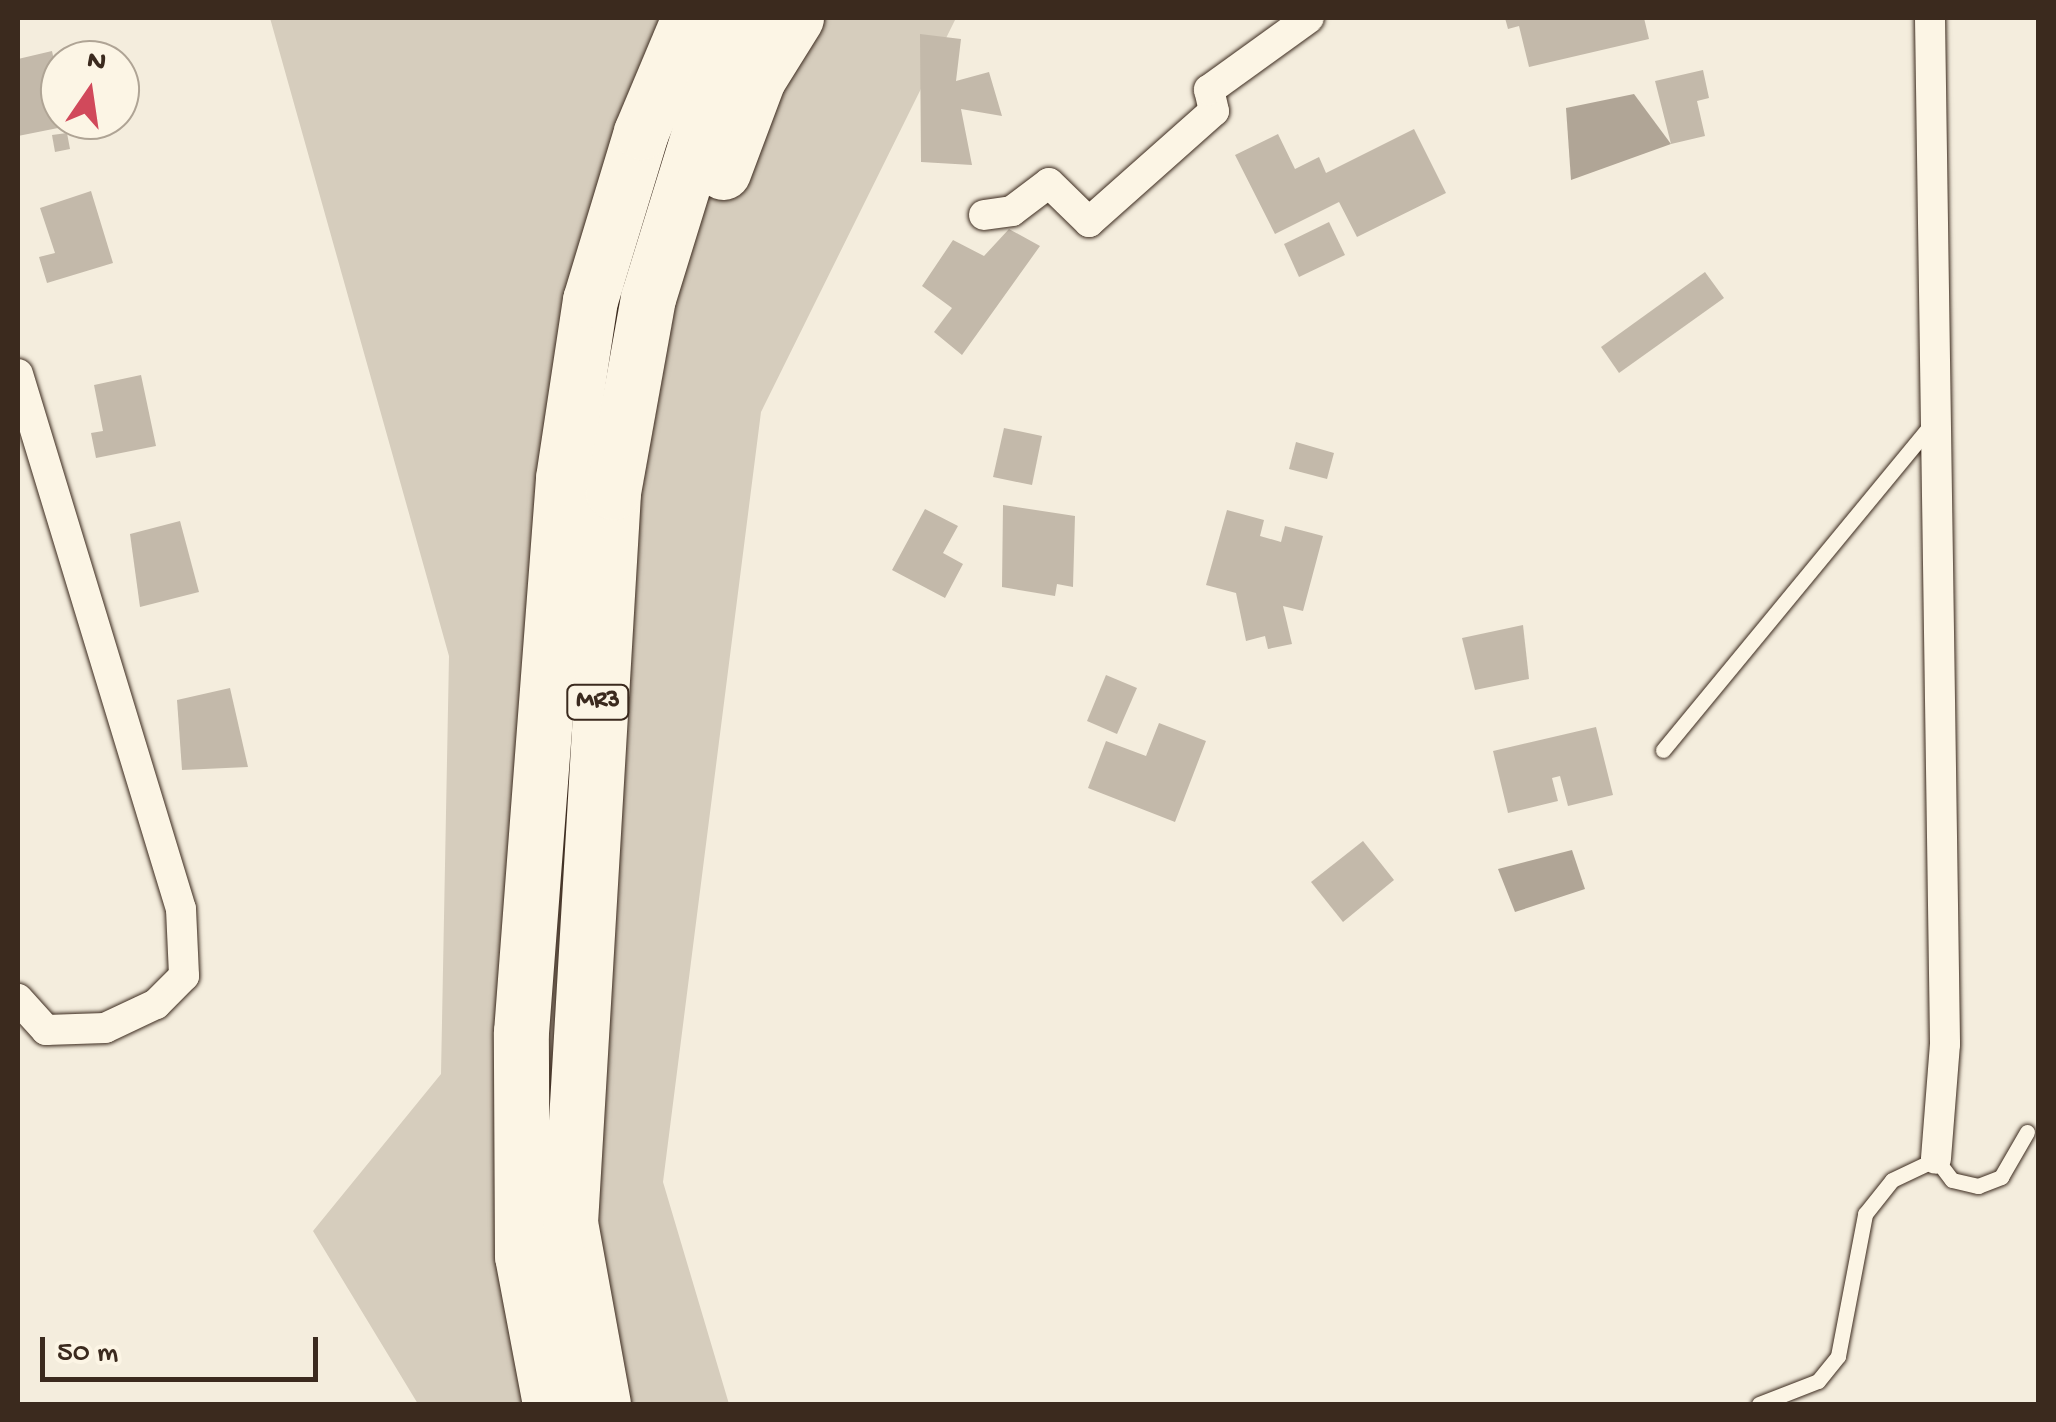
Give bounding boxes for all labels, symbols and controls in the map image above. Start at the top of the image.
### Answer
north arrow [40,40,140,140]
text: N [84,44,109,80]
road number: MR3 [566,682,630,722]
scale bar [45,1317,322,1379]
text: 50 m [57,1337,118,1372]

